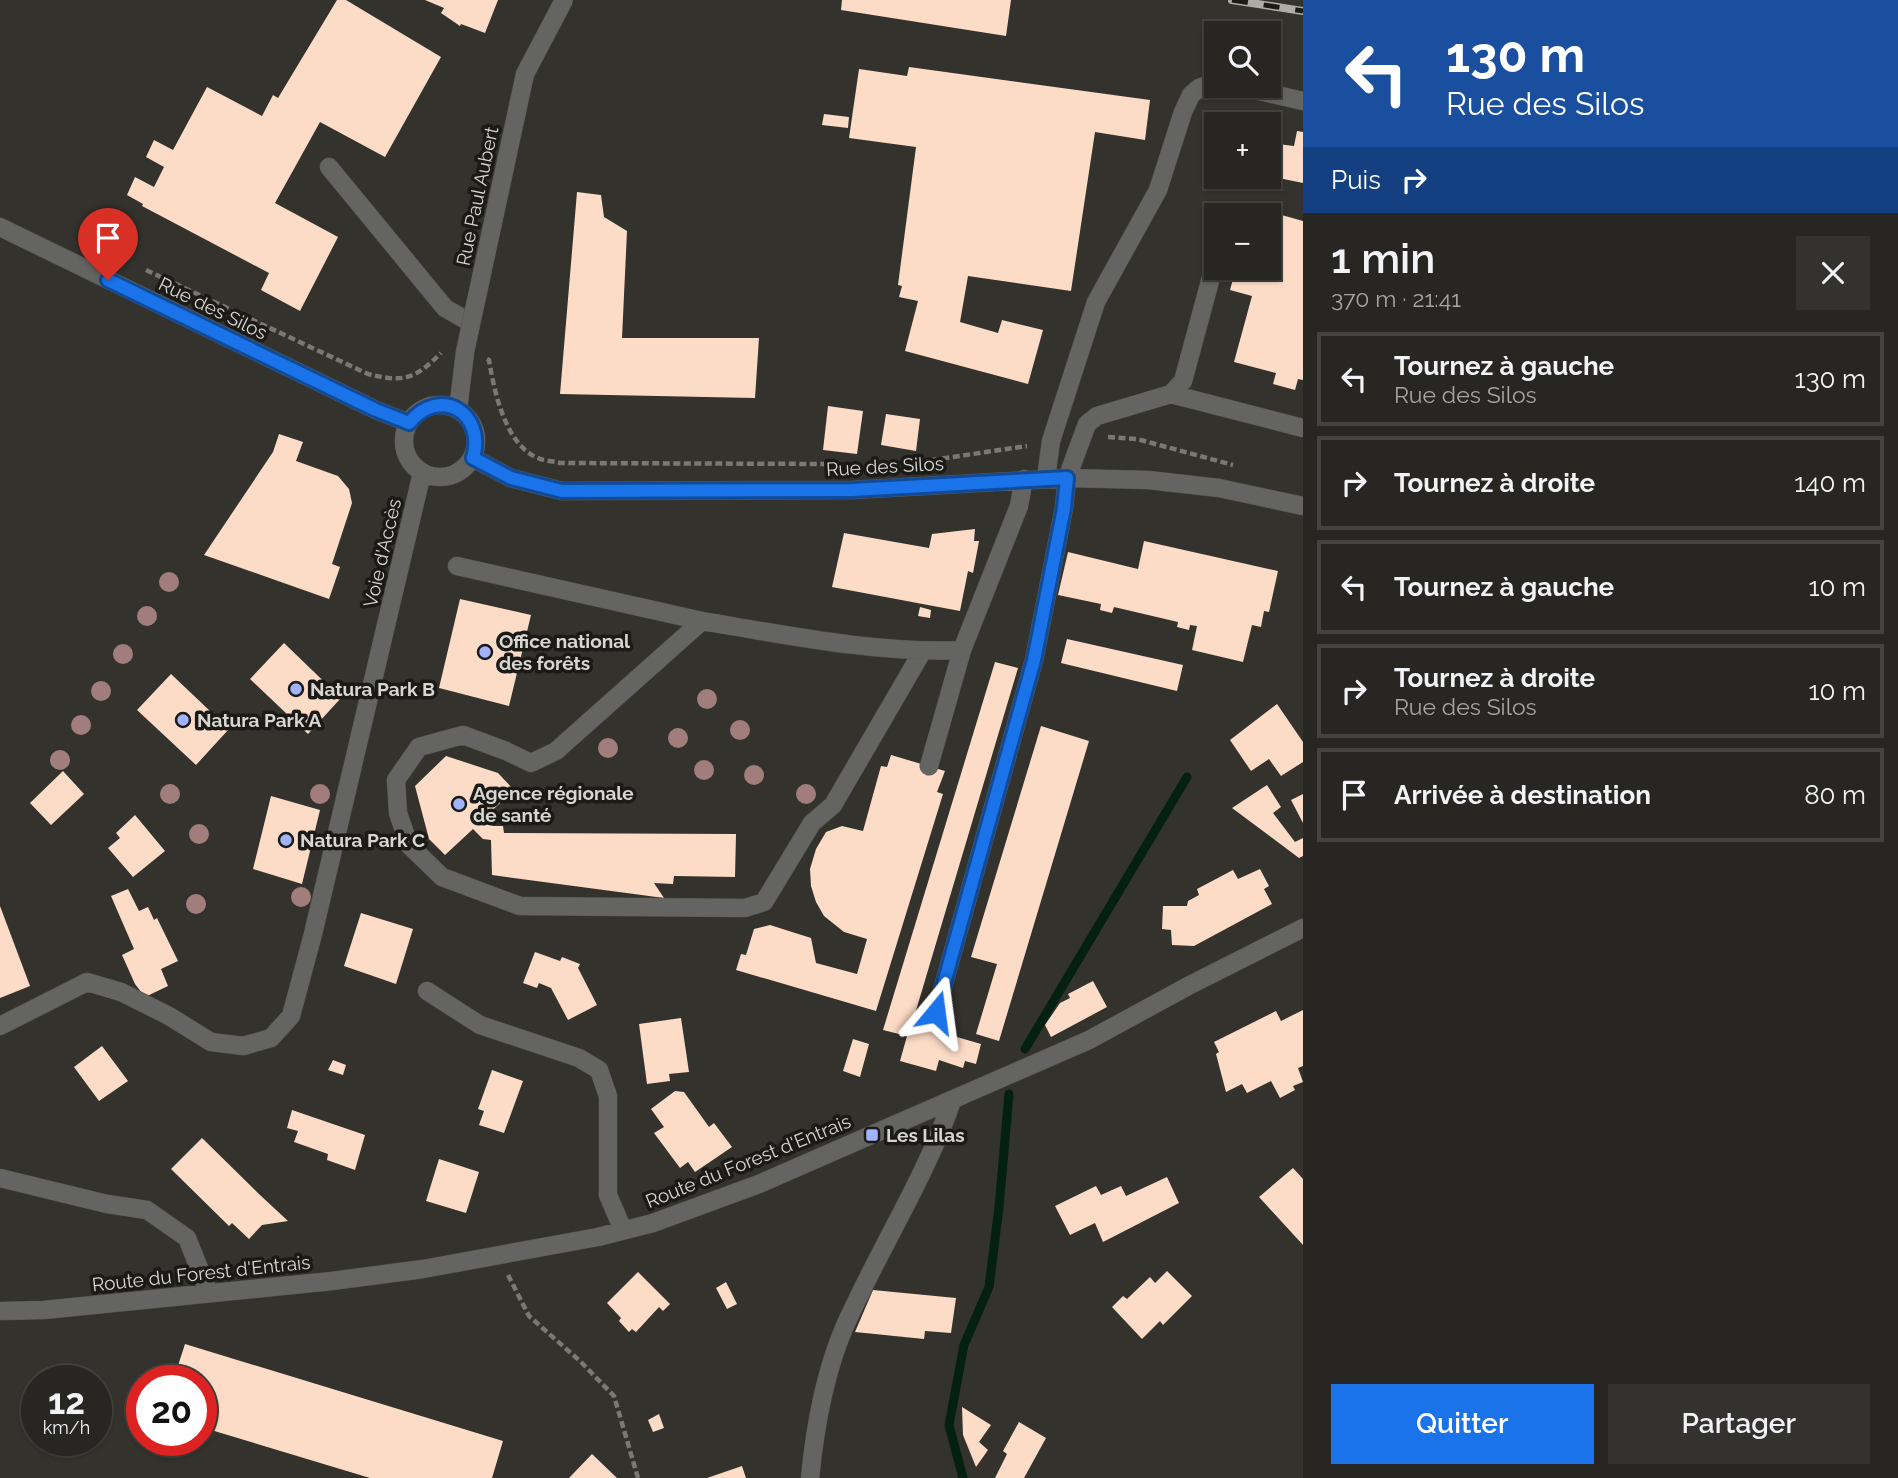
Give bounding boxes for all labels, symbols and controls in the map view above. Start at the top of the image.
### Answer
map controls [1204,21,1281,280]
button: search [1204,21,1281,98]
text: 130 m [1446,26,1585,83]
icon: left [1331,28,1422,119]
text: Rue des Silos [1446,85,1645,122]
button: + [1204,112,1281,189]
street label: Rue Paul Aubert [452,124,503,268]
icon: right [1395,161,1433,199]
text: Puis [1331,165,1381,195]
button: − [1204,203,1281,280]
pin [78,208,138,280]
icon: arrive [89,219,127,257]
text: 1 min [1331,234,1435,283]
button: close [1796,236,1870,310]
street label: Rue des Silos [155,272,271,344]
text: 370 m · 21:41 [1331,285,1461,312]
text: Tournez à gauche [1394,351,1614,381]
icon: left [1335,360,1373,398]
text: 130 m [1795,364,1866,394]
text: Rue des Silos [1394,381,1537,408]
street label: Rue des Silos [826,452,944,480]
icon: right [1335,464,1373,502]
text: Tournez à droite [1394,468,1595,498]
text: 140 m [1794,468,1866,498]
street label: Voie d'Accès [359,496,405,610]
icon: left [1335,568,1373,606]
text: Tournez à gauche [1394,572,1614,602]
text: 10 m [1808,572,1866,602]
place label: Office national des forêts [499,630,631,674]
marker: Office national des forêts [477,644,493,660]
text: Tournez à droite [1394,663,1595,693]
icon: right [1335,672,1373,710]
text: 10 m [1808,676,1866,706]
place label: Natura Park B [310,678,435,700]
marker: Natura Park B [288,681,304,697]
text: Rue des Silos [1394,693,1537,720]
place label: Natura Park A [197,709,322,731]
marker: Natura Park A [175,712,191,728]
icon: arrive [1335,776,1373,814]
text: Arrivée à destination [1394,780,1651,810]
text: 80 m [1804,780,1866,810]
place label: Agence régionale de santé [473,782,634,826]
marker: Agence régionale de santé [451,796,467,812]
place label: Natura Park C [300,829,425,851]
marker: Natura Park C [278,832,294,848]
position arrow [899,975,973,1049]
street label: Route du Forest d'Entrais [642,1110,854,1212]
place label: Les Lilas [886,1124,965,1146]
marker: Les Lilas [864,1127,880,1143]
street label: Route du Forest d'Entrais [91,1251,311,1295]
speed limit sign: 20 [126,1365,217,1456]
text: 12 [48,1381,85,1422]
button: Quitter [1331,1384,1594,1464]
button: Partager [1608,1384,1870,1464]
text: km/h [43,1417,90,1438]

